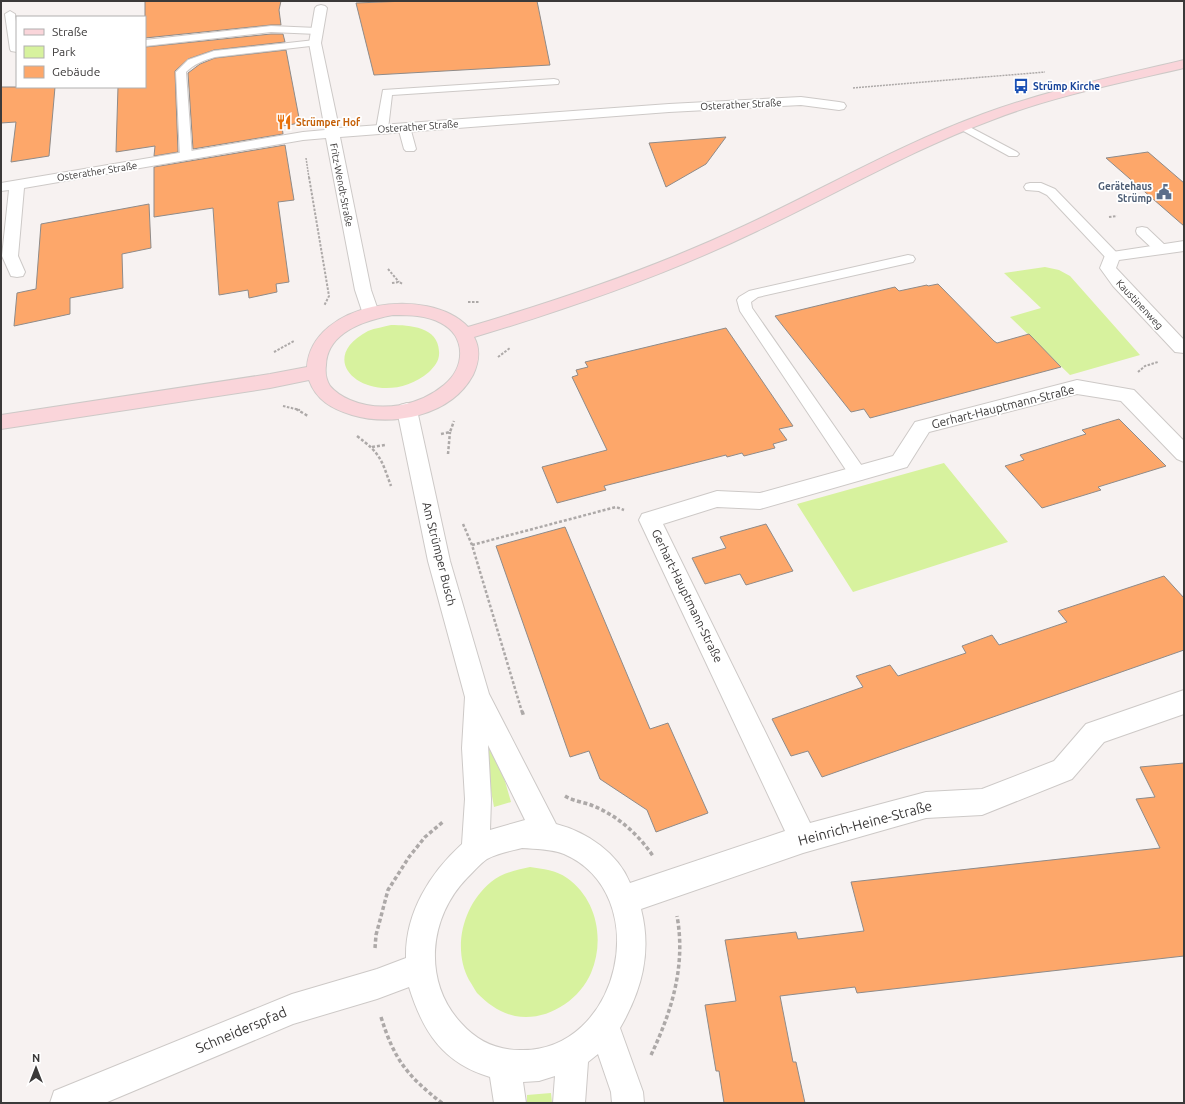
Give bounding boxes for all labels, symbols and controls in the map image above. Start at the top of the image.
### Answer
legend [16,16,146,88]
text: Straße [52,25,88,38]
text: Park [52,45,76,58]
text: Gebäude [52,65,100,78]
bus stop icon: Strümp Kirche [1012,77,1030,95]
place label: Strümp Kirche [1033,81,1100,92]
street label: Osterather Straße [700,97,782,112]
restaurant icon: Strümper Hof [275,113,293,131]
place label: Strümper Hof [296,117,361,128]
street label: Osterather Straße [377,118,459,135]
street label: Fritz-Wendt-Straße [328,142,355,228]
street label: Osterather Straße [56,160,138,183]
place label: Gerätehaus Strümp [1098,181,1152,204]
public building icon: Gerätehaus Strümp [1155,183,1173,201]
street label: Kaustinenweg [1114,277,1165,331]
street label: Gerhart-Hauptmann-Straße [930,382,1076,431]
street label: Am Strümper Busch [420,501,459,607]
street label: Gerhart-Hauptmann-Straße [649,527,726,665]
street label: Heinrich-Heine-Straße [796,797,934,849]
street label: Schneiderspfad [193,1004,289,1056]
north arrow [16,1048,56,1088]
text: N [32,1052,40,1064]

